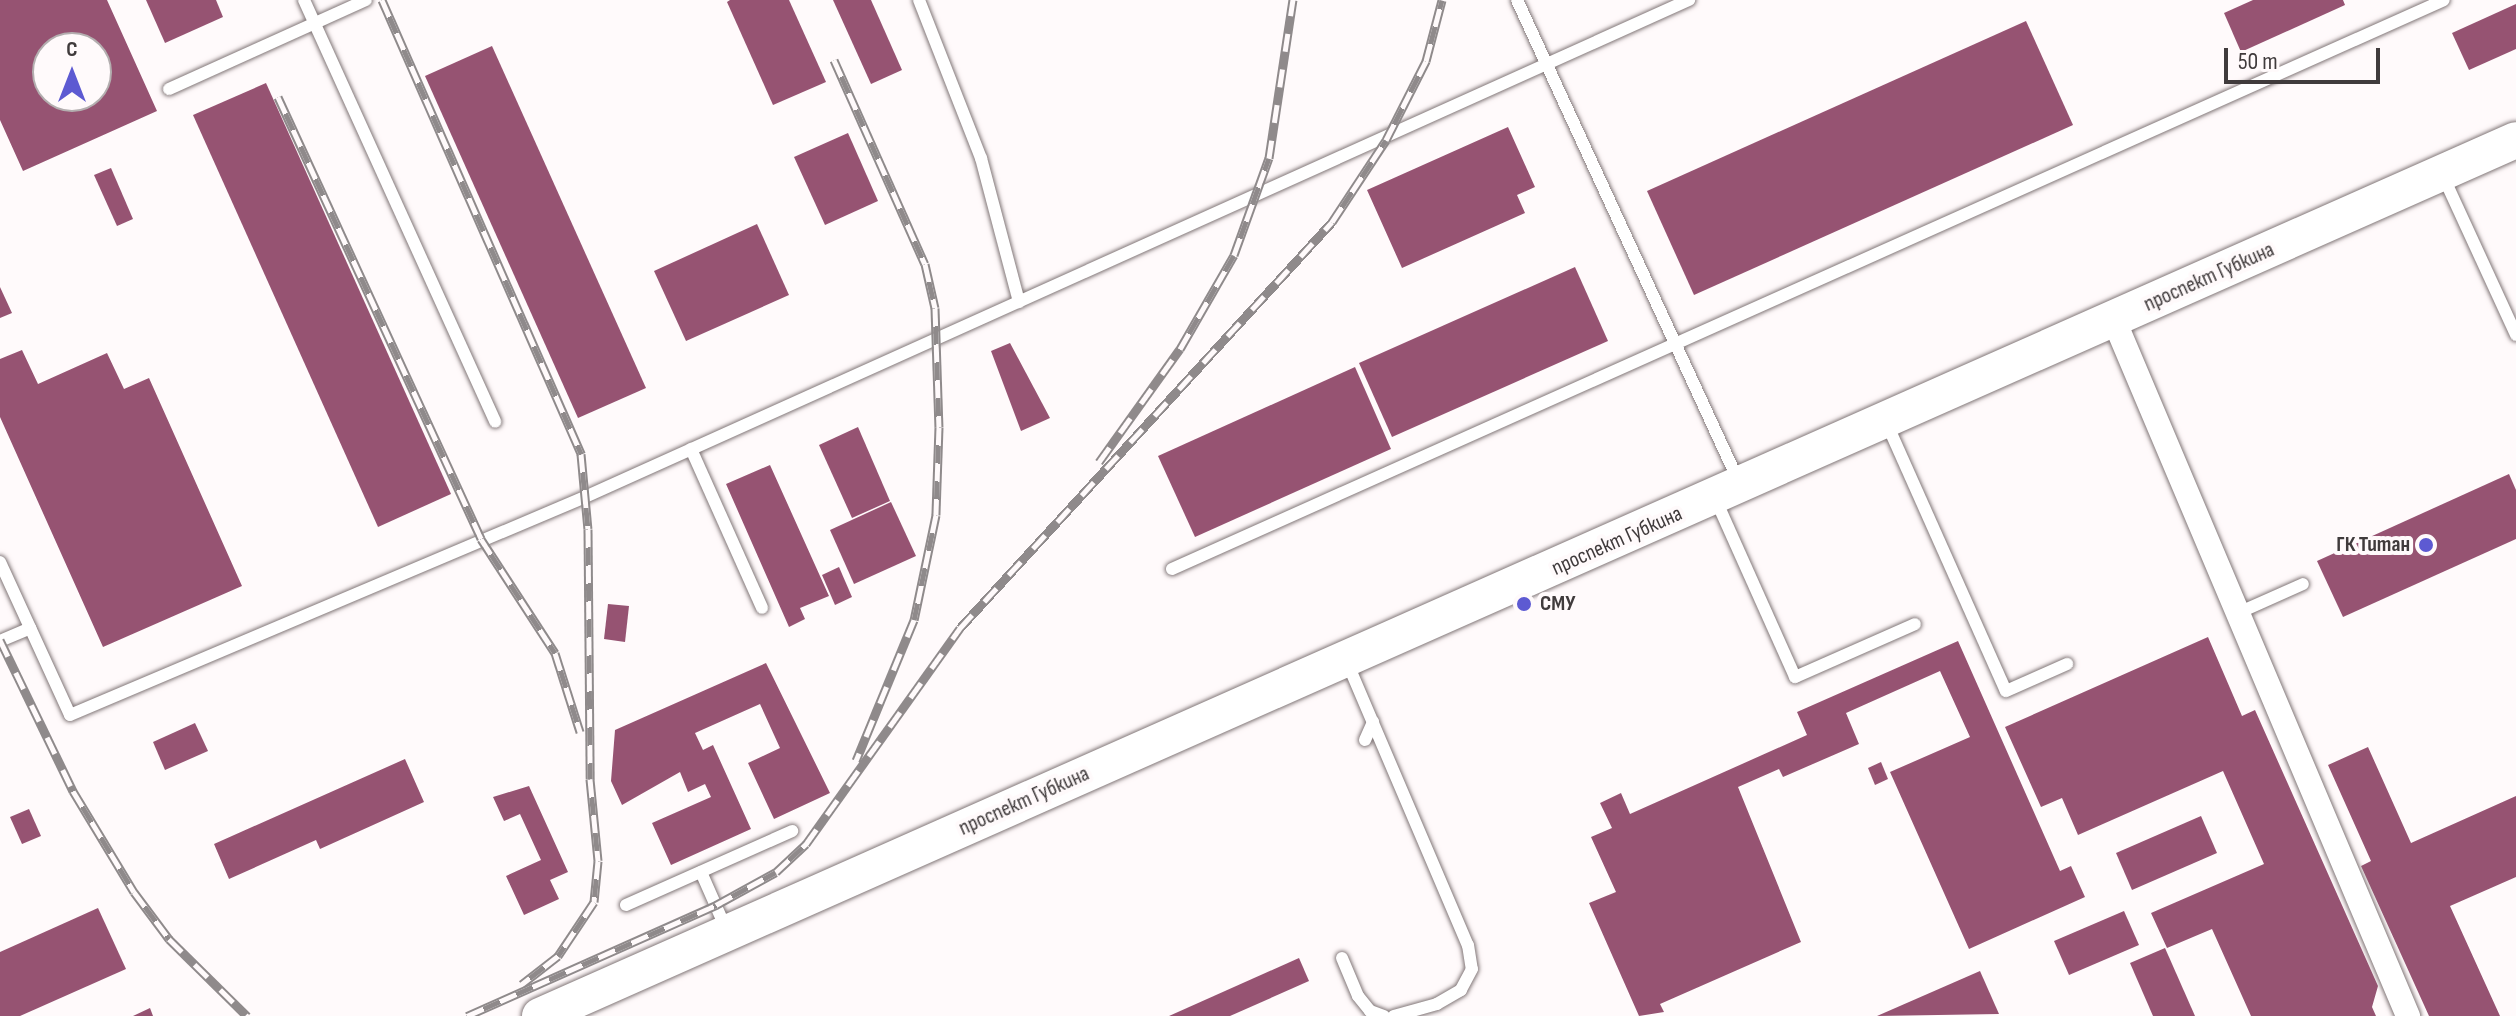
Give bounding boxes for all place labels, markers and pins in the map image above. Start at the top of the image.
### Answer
place label: ГК Титан [2336,532,2410,558]
marker: ГК Титан [2417,536,2435,554]
place label: СМУ [1540,591,1576,617]
marker: СМУ [1515,595,1533,613]

